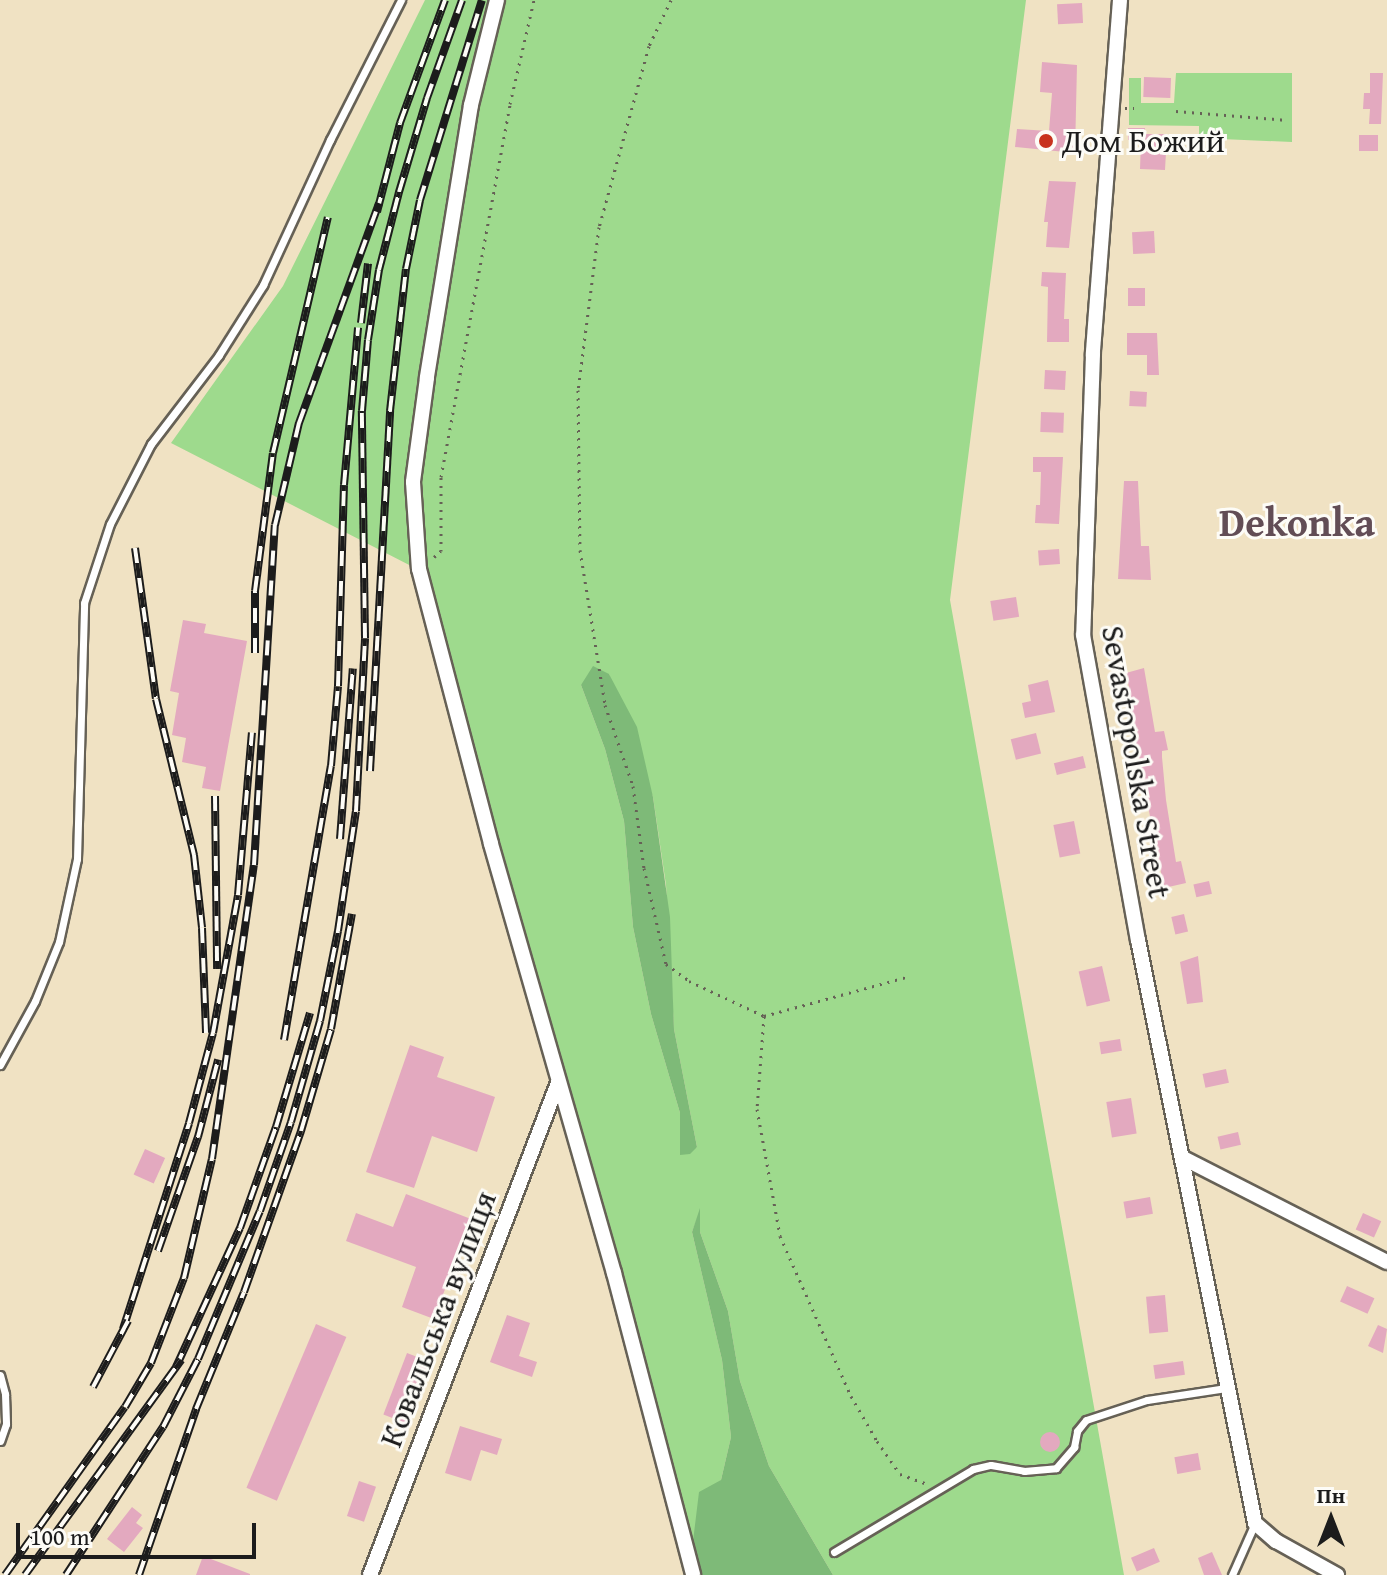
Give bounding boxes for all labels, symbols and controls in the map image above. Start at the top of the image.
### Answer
place label: Дом Божий [1062,122,1225,160]
marker: Дом Божий [1037,132,1055,150]
district label: Dekonka [1219,498,1375,546]
street label: Sevastopolska Street [1093,623,1179,901]
street label: Ковальська вулиця [372,1186,504,1452]
north arrow [1291,1479,1371,1559]
text: Пн [1317,1479,1345,1511]
scale bar [20,1507,260,1557]
text: 100 m [30,1519,90,1554]

